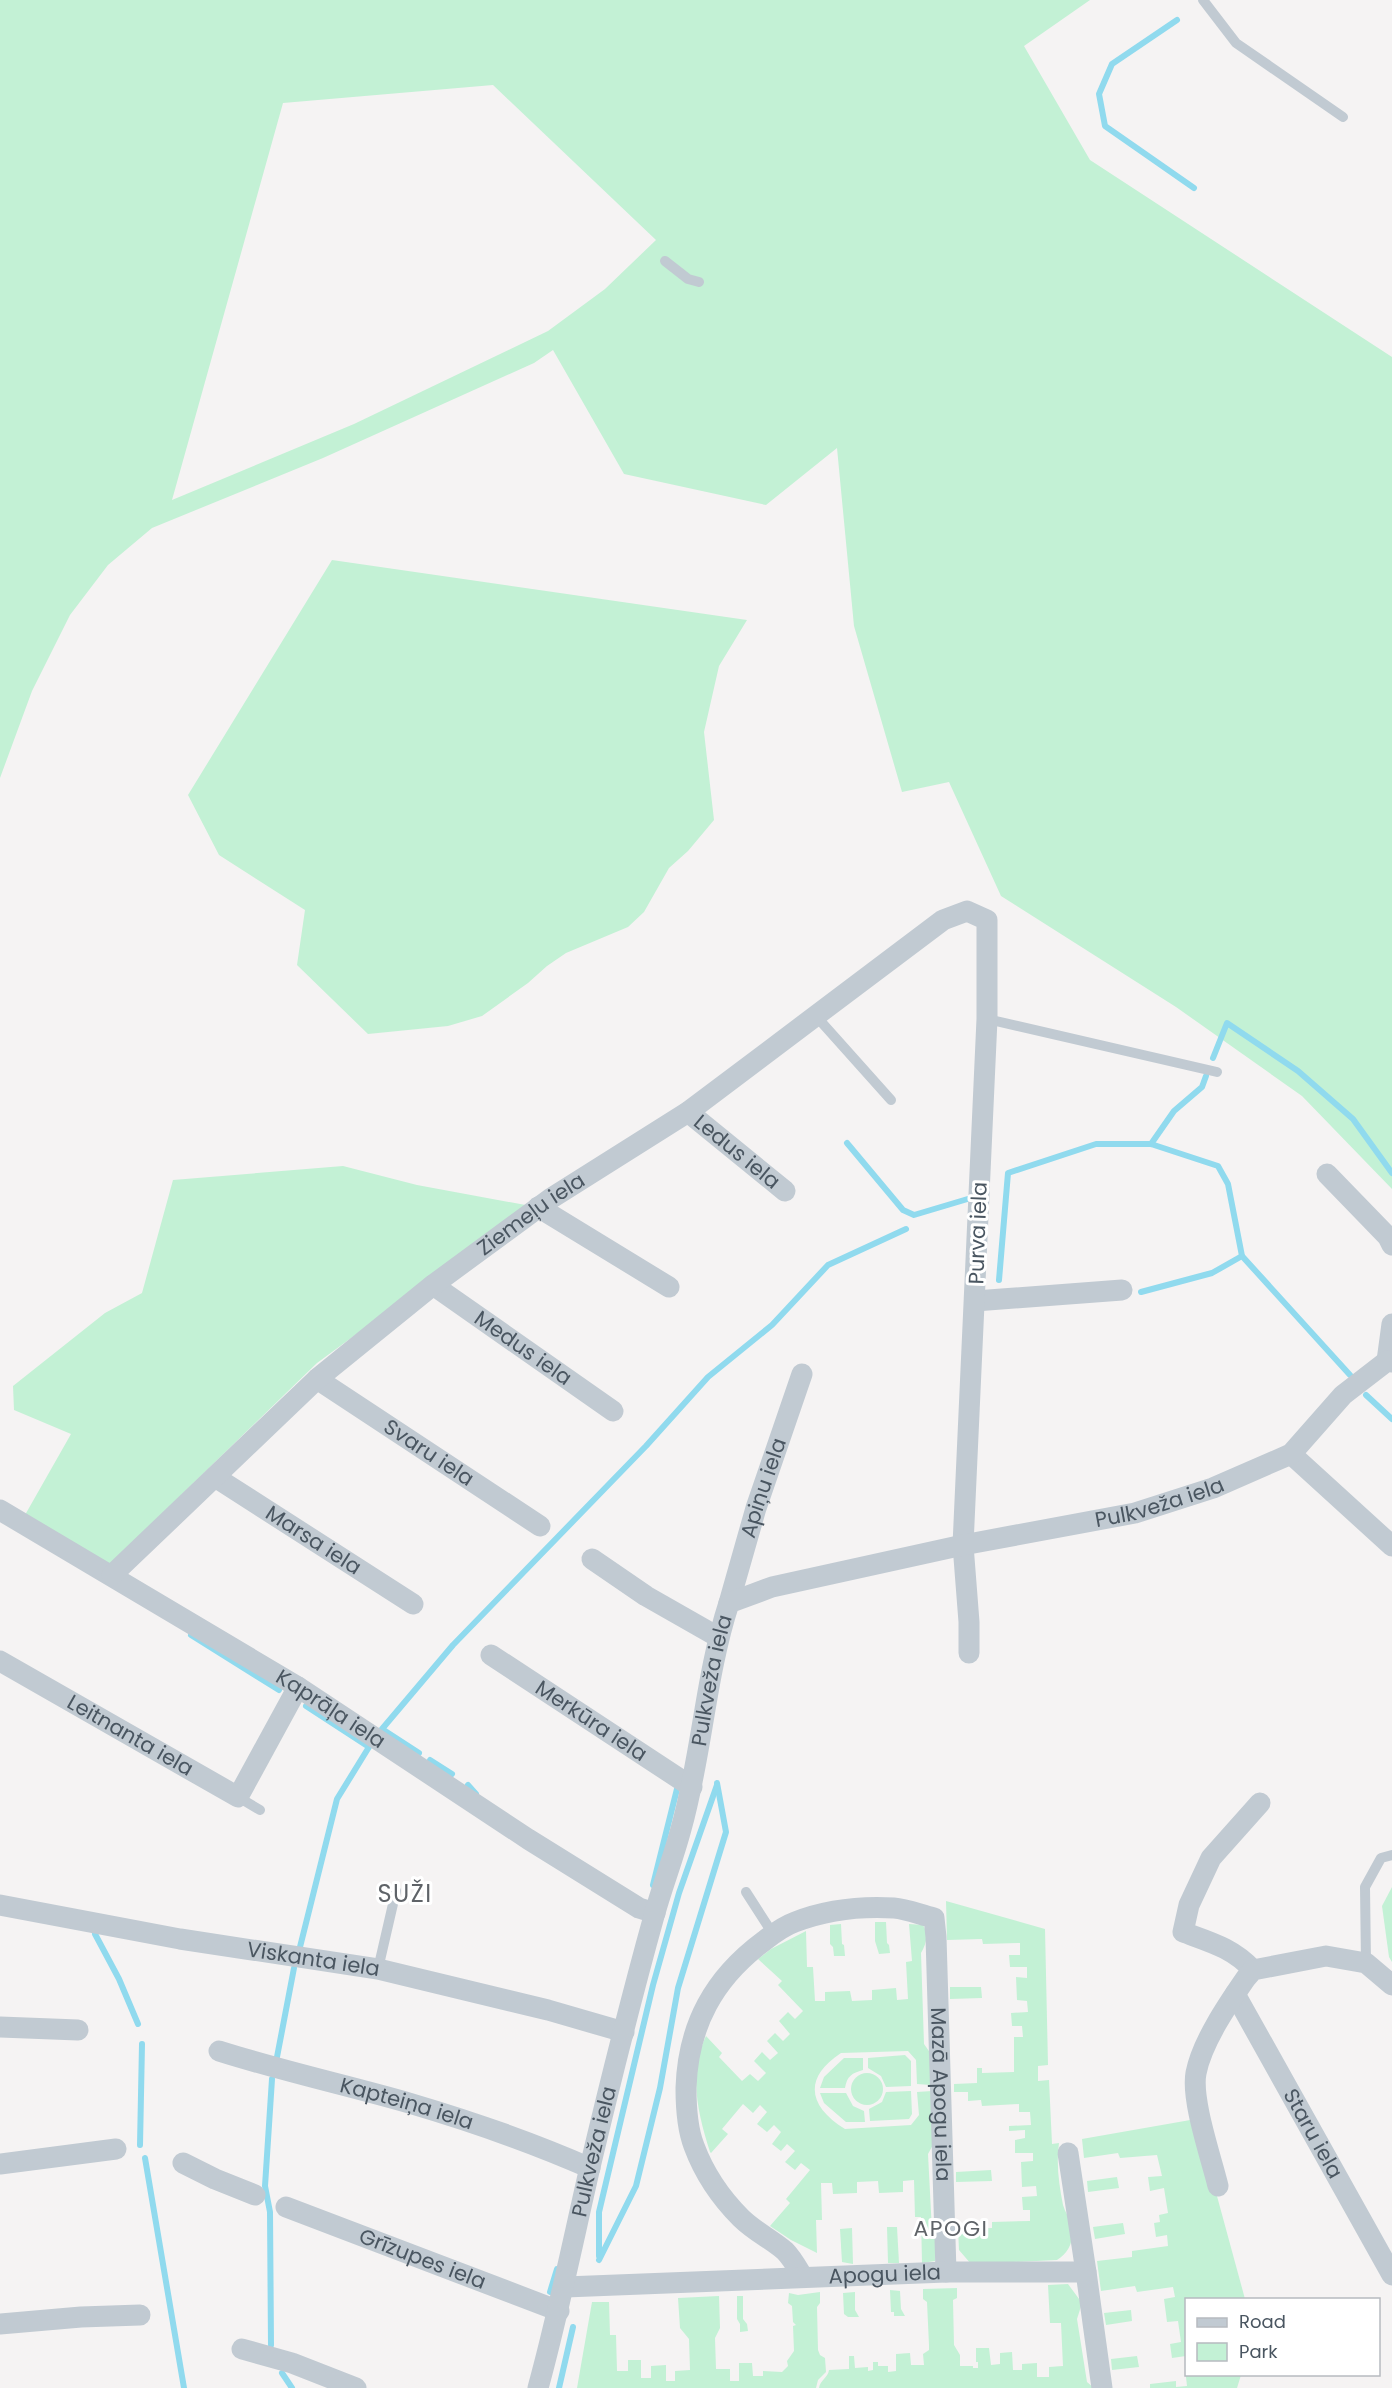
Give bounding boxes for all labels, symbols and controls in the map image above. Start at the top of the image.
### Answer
street label: Ledus iela [688,1107,787,1195]
street label: Ziemeļu iela [471,1166,590,1262]
street label: Purva iela [961,1181,994,1285]
street label: Medus iela [469,1303,578,1392]
street label: Svaru iela [378,1412,480,1493]
street label: Apiņu iela [733,1434,793,1541]
street label: Pulkveža iela [1092,1470,1229,1534]
street label: Marsa iela [260,1498,367,1581]
street label: Pulkveža iela [684,1611,739,1748]
street label: Kaprāļa iela [271,1662,392,1755]
street label: Merkūra iela [530,1673,653,1768]
street label: Leitnanta iela [62,1687,199,1783]
district label: SUŽI [377,1877,433,1910]
street label: Viskanta iela [245,1934,382,1983]
street label: Mazā Apogu iela [924,2007,958,2182]
street label: Kapteiņa iela [337,2070,477,2136]
street label: Pulkveža iela [564,2083,623,2220]
street label: Staru iela [1277,2083,1350,2184]
district label: APOGI [914,2213,988,2244]
street label: Grīzupes iela [355,2221,490,2296]
street label: Apogu iela [828,2257,942,2291]
legend [1185,2298,1380,2376]
text: Road [1239,2309,1286,2334]
text: Park [1239,2339,1278,2364]

